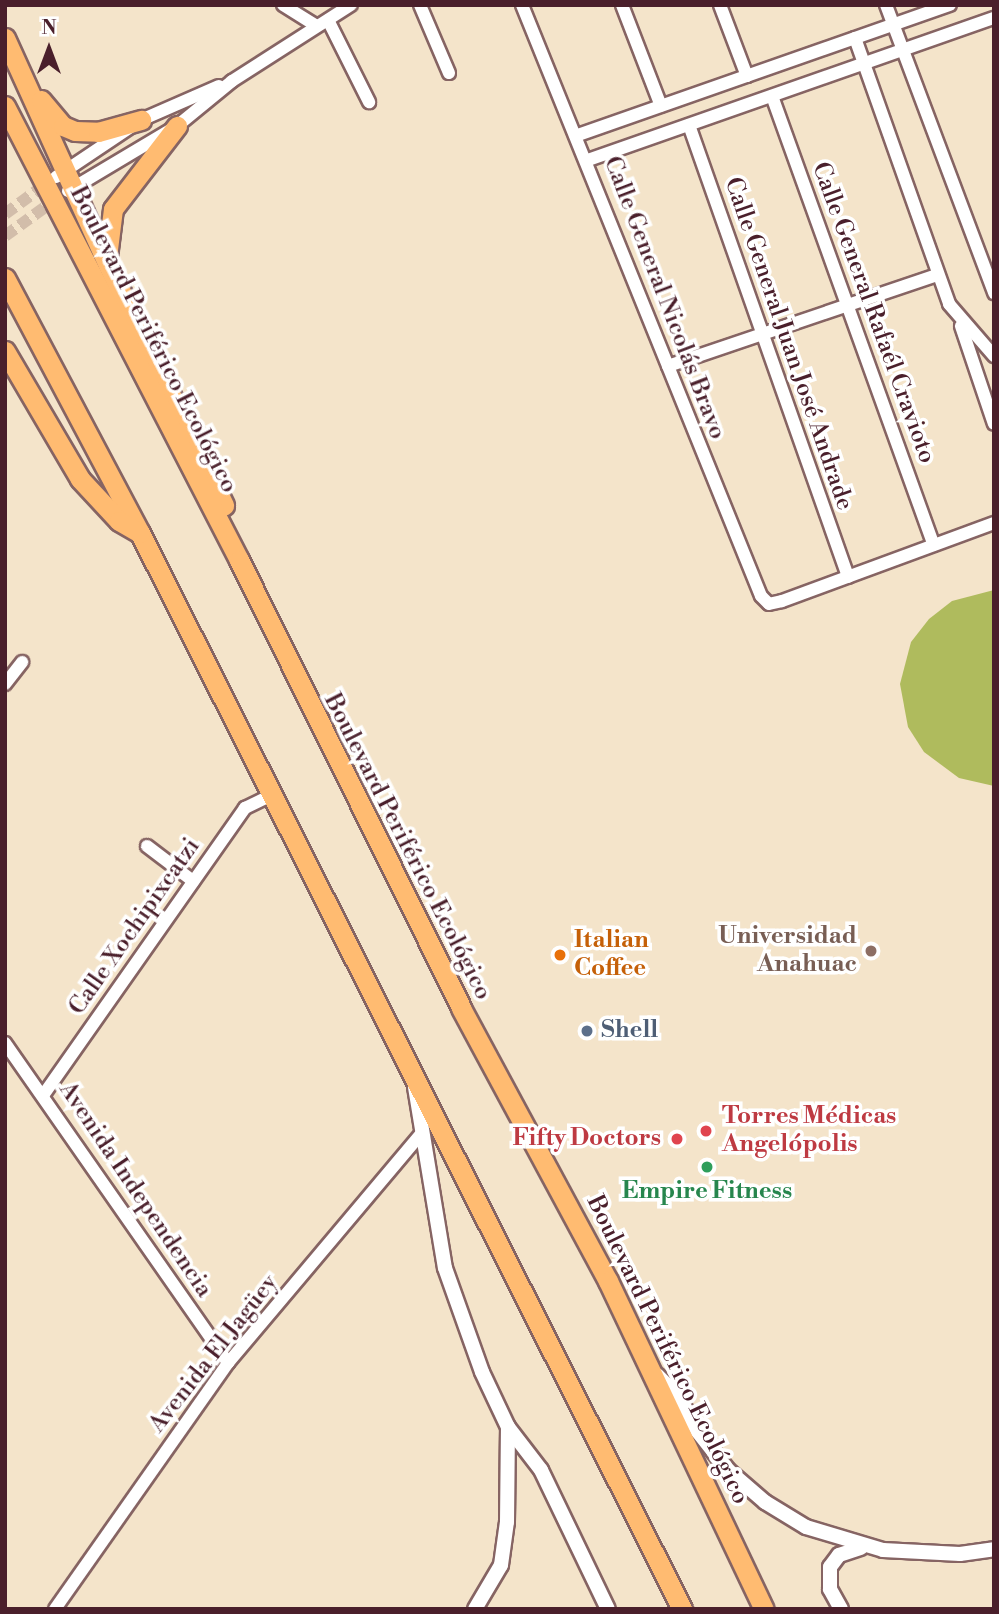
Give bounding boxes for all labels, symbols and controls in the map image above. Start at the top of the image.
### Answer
north arrow [14,14,84,84]
text: N [41,16,57,40]
street label: Calle General Nicolás Bravo [597,153,731,443]
street label: Calle General Rafaél Cravioto [805,158,941,468]
street label: Calle General Juan José Andrade [717,174,859,514]
street label: Boulevard Periférico Ecológico [63,182,243,498]
street label: Boulevard Periférico Ecológico [317,689,497,1005]
street label: Calle Xochipixcatzi [63,833,207,1021]
place label: Universidad Anahuac [718,923,857,979]
place label: Italian Coffee [574,927,649,983]
marker: Universidad Anahuac [863,943,879,959]
marker: Italian Coffee [552,947,568,963]
place label: Shell [601,1017,658,1045]
marker: Shell [579,1023,595,1039]
street label: Avenida Independencia [52,1077,218,1303]
place label: Torres Médicas Angelópolis [722,1103,896,1159]
marker: Torres Médicas Angelópolis [696,1121,716,1141]
place label: Fifty Doctors [512,1125,661,1153]
marker: Fifty Doctors [667,1129,687,1149]
marker: Empire Fitness [699,1159,715,1175]
place label: Empire Fitness [622,1178,792,1206]
street label: Boulevard Periférico Ecológico [580,1191,754,1509]
street label: Avenida El Jagüey [143,1269,285,1439]

